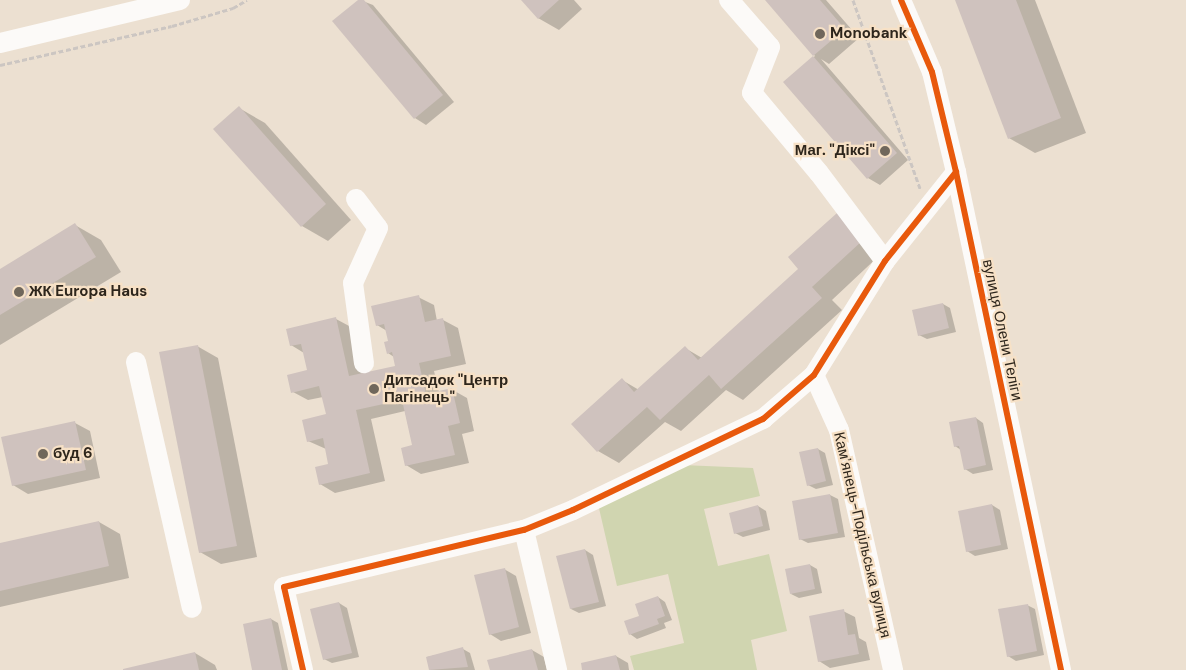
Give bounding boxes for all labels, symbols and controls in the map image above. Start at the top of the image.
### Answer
place label: Monobank [830,25,907,43]
marker: Monobank [814,28,826,40]
place label: Маг. "Діксі" [795,142,875,160]
marker: Маг. "Діксі" [879,145,891,157]
street label: вулиця Олени Теліги [978,258,1026,402]
place label: ЖК Europa Haus [29,283,147,301]
marker: ЖК Europa Haus [13,286,25,298]
place label: Дитсадок "Центр Пагінець" [384,371,508,406]
marker: Дитсадок "Центр Пагінець" [368,383,380,395]
street label: Камʼянець-Подільська вулиця [830,430,894,640]
place label: буд 6 [53,445,93,463]
marker: буд 6 [37,448,49,460]

